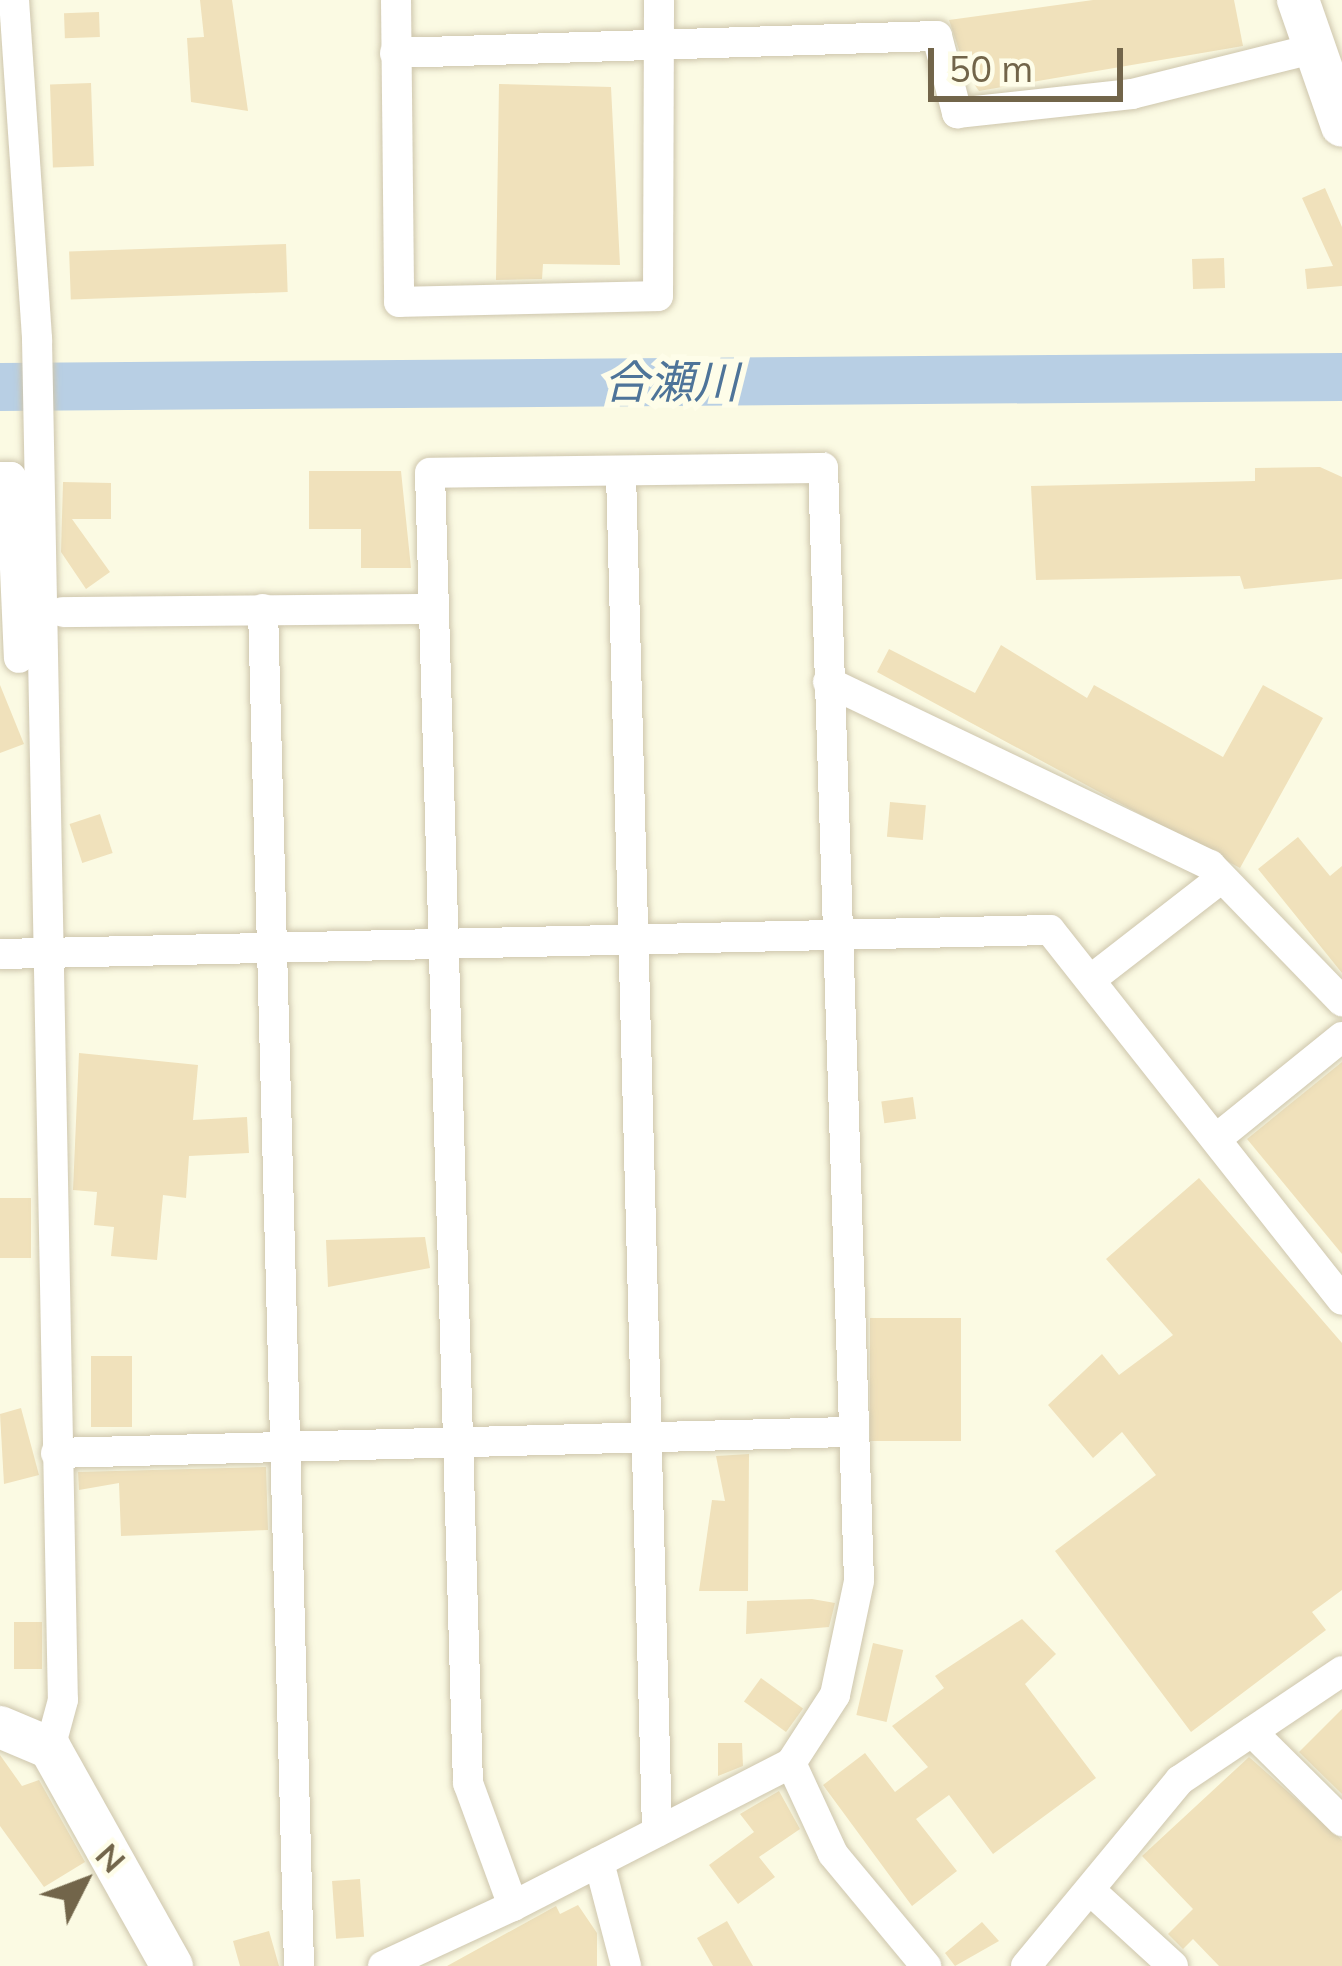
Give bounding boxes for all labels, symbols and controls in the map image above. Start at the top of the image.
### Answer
scale bar [934,24,1129,98]
text: 50 m [949,46,1033,91]
water label: 合瀬川 [604,355,738,409]
north arrow [24,1822,144,1942]
text: N [88,1835,135,1881]

